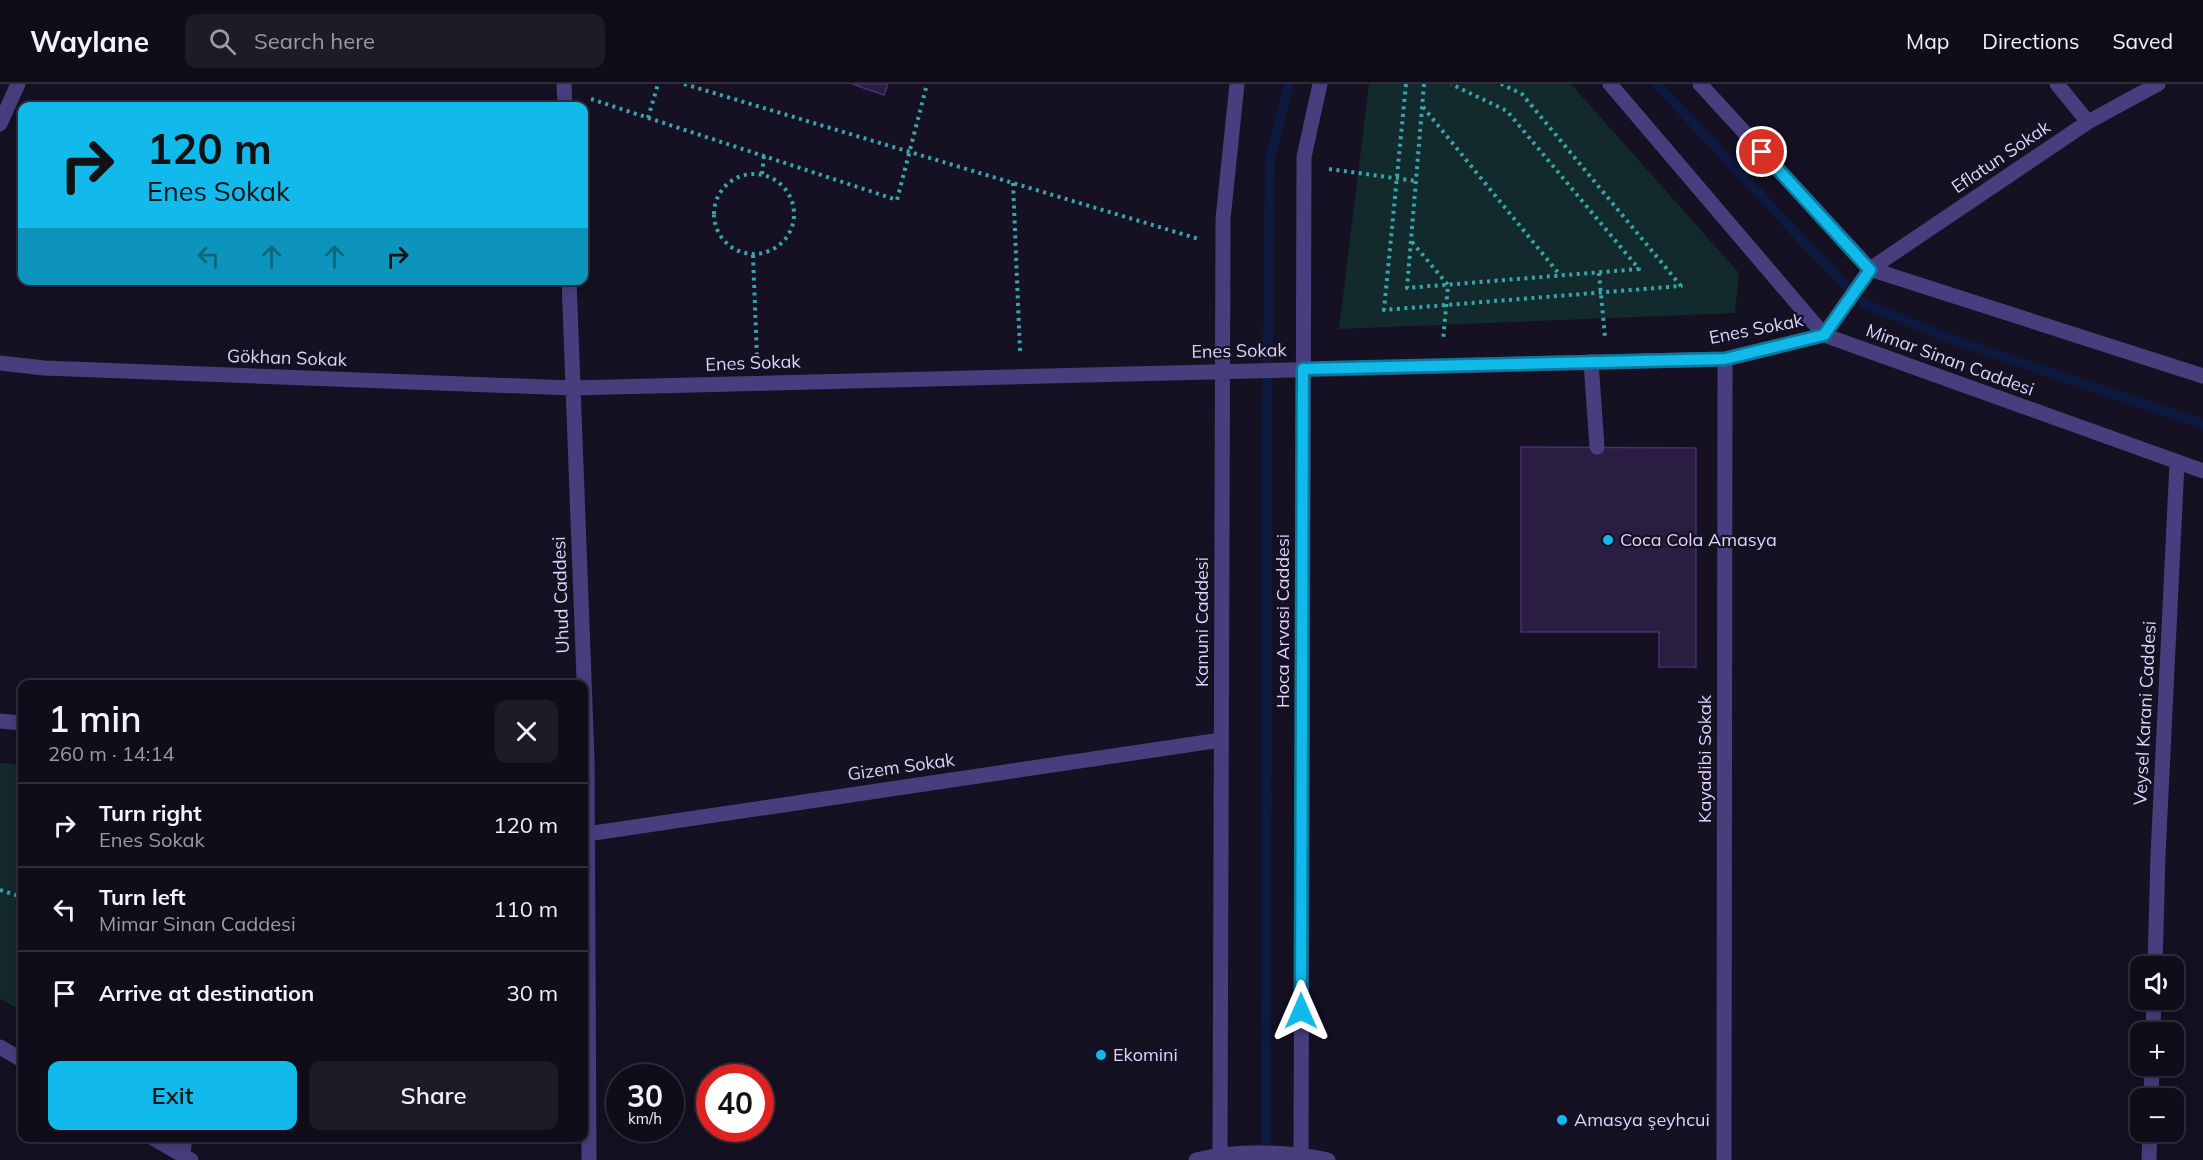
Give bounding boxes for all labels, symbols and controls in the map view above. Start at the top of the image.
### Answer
search box [185,14,605,68]
text: Waylane [30,24,149,59]
icon: search [206,25,239,58]
text: Search here [254,27,375,55]
text: Map [1906,28,1949,54]
text: Directions [1982,28,2079,54]
text: Saved [2112,28,2173,54]
street label: Eflatun Sokak [1947,115,2055,198]
text: 120 m [147,122,272,175]
icon: right [48,126,126,204]
pin [1736,126,1787,177]
icon: arrive [1745,135,1778,168]
text: Enes Sokak [147,174,290,208]
icon: left [192,240,225,273]
icon: ahead [255,240,288,273]
icon: ahead [318,240,351,273]
icon: right [381,240,414,273]
street label: Enes Sokak [1707,308,1806,349]
street label: Mimar Sinan Caddesi [1863,318,2037,401]
street label: Enes Sokak [1191,338,1288,363]
street label: Gökhan Sokak [227,344,348,371]
street label: Enes Sokak [705,349,802,376]
place label: Coca Cola Amasya [1620,528,1777,551]
marker: Coca Cola Amasya [1601,533,1615,547]
street label: Hoca Arvasi Caddesi [1271,534,1294,708]
street label: Uhud Caddesi [547,536,574,654]
street label: Kanuni Caddesi [1190,557,1213,687]
street label: Veysel Karani Caddesi [2128,620,2161,806]
street label: Kayadibi Sokak [1693,694,1716,823]
text: 1 min [48,696,142,741]
button: close [495,700,558,763]
text: 260 m · 14:14 [48,741,174,766]
street label: Gizem Sokak [846,748,957,785]
text: Turn right [99,799,202,827]
icon: right [48,809,81,842]
text: 120 m [493,811,558,839]
text: Enes Sokak [99,827,205,852]
text: Turn left [99,883,186,911]
icon: left [48,893,81,926]
text: 110 m [493,895,558,923]
text: Mimar Sinan Caddesi [99,911,296,936]
map controls [2130,956,2184,1142]
button: sound [2130,956,2184,1010]
icon: arrive [48,977,81,1010]
text: Arrive at destination [99,979,314,1007]
text: 30 m [507,979,558,1007]
position arrow [1269,979,1333,1043]
button: + [2130,1022,2184,1076]
place label: Ekomini [1113,1043,1178,1066]
marker: Ekomini [1094,1048,1108,1062]
button: Exit [48,1061,297,1130]
button: Share [309,1061,558,1130]
speed limit sign: 40 [696,1064,774,1142]
text: 30 [627,1077,663,1115]
button: − [2130,1088,2184,1142]
place label: Amasya şeyhcui [1574,1108,1710,1131]
text: km/h [628,1109,662,1128]
marker: Amasya şeyhcui [1555,1113,1569,1127]

